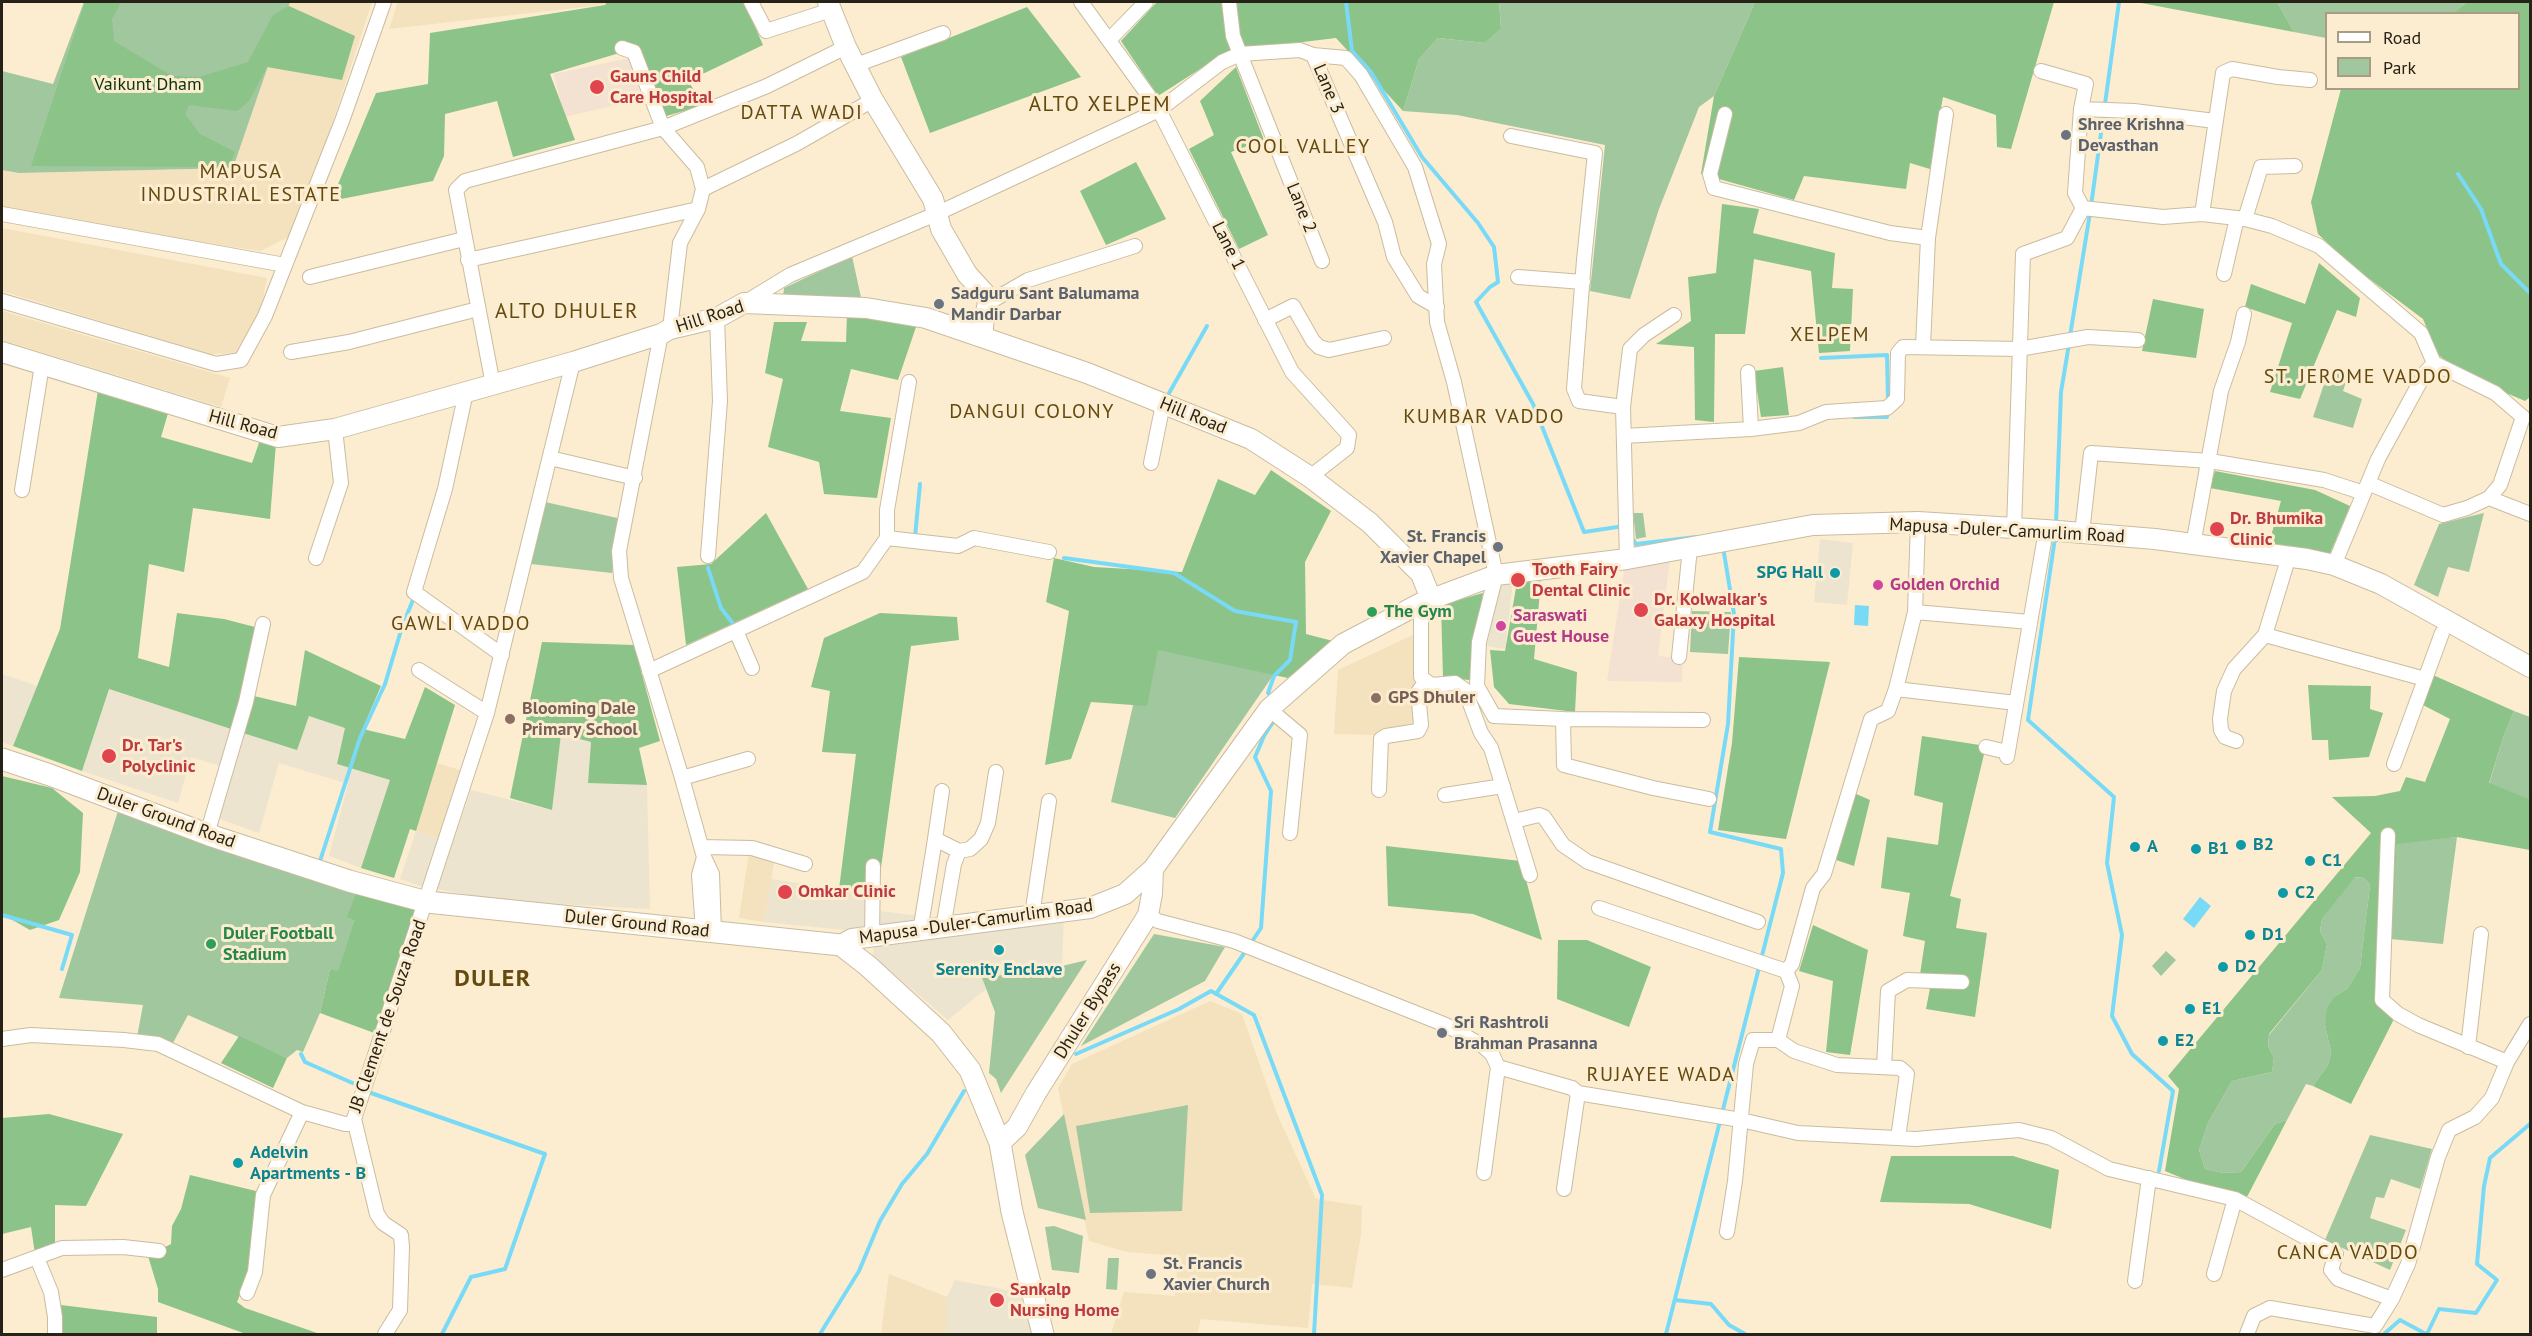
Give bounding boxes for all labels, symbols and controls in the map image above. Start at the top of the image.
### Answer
legend [2325,12,2520,90]
text: Road [2383,26,2421,49]
text: Park [2383,56,2416,79]
street label: Lane 3 [1308,61,1348,117]
place label: Gauns Child Care Hospital [610,66,713,109]
park label: Vaikunt Dham [94,74,202,96]
marker: Gauns Child Care Hospital [588,78,606,96]
district label: ALTO XELPEM [1029,92,1171,118]
district label: DATTA WADI [741,101,863,125]
place label: Shree Krishna Devasthan [2078,114,2185,156]
marker: Shree Krishna Devasthan [2059,128,2073,142]
district label: COOL VALLEY [1235,135,1371,159]
district label: MAPUSA INDUSTRIAL ESTATE [141,160,341,207]
street label: Lane 2 [1281,180,1321,236]
street label: Lane 1 [1207,218,1249,274]
place label: Sadguru Sant Balumama Mandir Darbar [951,283,1140,326]
street label: Hill Road [673,296,747,338]
marker: Sadguru Sant Balumama Mandir Darbar [932,297,946,311]
district label: ALTO DHULER [495,299,639,325]
district label: XELPEM [1790,323,1870,347]
district label: ST. JEROME VADDO [2264,365,2452,389]
street label: Hill Road [1156,393,1230,439]
district label: DANGUI COLONY [949,400,1115,424]
street label: Hill Road [206,405,280,445]
district label: KUMBAR VADDO [1403,405,1565,429]
place label: Dr. Bhumika Clinic [2230,508,2323,550]
street label: Mapusa -Duler-Camurlim Road [1889,514,2125,548]
marker: Dr. Bhumika Clinic [2208,520,2226,538]
place label: St. Francis Xavier Chapel [1380,526,1486,568]
marker: St. Francis Xavier Chapel [1491,540,1505,554]
place label: Tooth Fairy Dental Clinic [1532,559,1630,602]
place label: SPG Hall [1757,562,1823,584]
marker: SPG Hall [1828,566,1842,580]
marker: Tooth Fairy Dental Clinic [1509,571,1527,589]
place label: Golden Orchid [1890,574,2000,596]
marker: Golden Orchid [1871,578,1885,592]
place label: Dr. Kolwalkar's Galaxy Hospital [1654,589,1775,632]
place label: The Gym [1384,601,1452,623]
marker: Dr. Kolwalkar's Galaxy Hospital [1632,601,1650,619]
marker: The Gym [1365,605,1379,619]
place label: Saraswati Guest House [1513,605,1609,648]
district label: GAWLI VADDO [391,612,531,636]
marker: Saraswati Guest House [1494,619,1508,633]
place label: GPS Dhuler [1388,687,1475,709]
marker: GPS Dhuler [1369,691,1383,705]
place label: Blooming Dale Primary School [522,698,638,740]
marker: Blooming Dale Primary School [503,712,517,726]
place label: Dr. Tar's Polyclinic [122,735,195,777]
marker: Dr. Tar's Polyclinic [100,747,118,765]
street label: Duler Ground Road [94,783,238,853]
place label: B2 [2253,834,2274,856]
place label: A [2147,836,2158,858]
place label: B1 [2208,838,2229,860]
marker: B2 [2234,838,2248,852]
marker: A [2128,840,2142,854]
marker: B1 [2189,842,2203,856]
place label: C1 [2322,850,2342,872]
marker: C1 [2303,854,2317,868]
place label: Omkar Clinic [798,881,896,903]
place label: C2 [2295,882,2315,904]
marker: Omkar Clinic [776,883,794,901]
marker: C2 [2276,886,2290,900]
street label: Mapusa -Duler-Camurlim Road [858,895,1094,949]
street label: Duler Ground Road [563,906,711,942]
street label: JB Clement de Souza Road [345,917,431,1115]
place label: Duler Football Stadium [223,923,334,966]
place label: D1 [2262,924,2284,946]
marker: D1 [2243,928,2257,942]
marker: Duler Football Stadium [204,937,218,951]
marker: Serenity Enclave [992,943,1006,957]
place label: D2 [2235,956,2257,978]
place label: Serenity Enclave [936,959,1062,981]
street label: Dhuler Bypass [1050,959,1126,1063]
marker: D2 [2216,960,2230,974]
district label: DULER [454,965,532,993]
place label: E1 [2202,998,2222,1020]
marker: E1 [2183,1002,2197,1016]
place label: Sri Rashtroli Brahman Prasanna [1454,1012,1598,1054]
marker: Sri Rashtroli Brahman Prasanna [1435,1026,1449,1040]
place label: E2 [2175,1030,2195,1052]
marker: E2 [2156,1034,2170,1048]
district label: RUJAYEE WADA [1586,1063,1736,1087]
place label: Adelvin Apartments - B [250,1142,366,1184]
marker: Adelvin Apartments - B [231,1156,245,1170]
district label: CANCA VADDO [2277,1241,2419,1265]
place label: St. Francis Xavier Church [1163,1253,1270,1296]
marker: St. Francis Xavier Church [1144,1267,1158,1281]
place label: Sankalp Nursing Home [1010,1279,1119,1322]
marker: Sankalp Nursing Home [988,1291,1006,1309]

